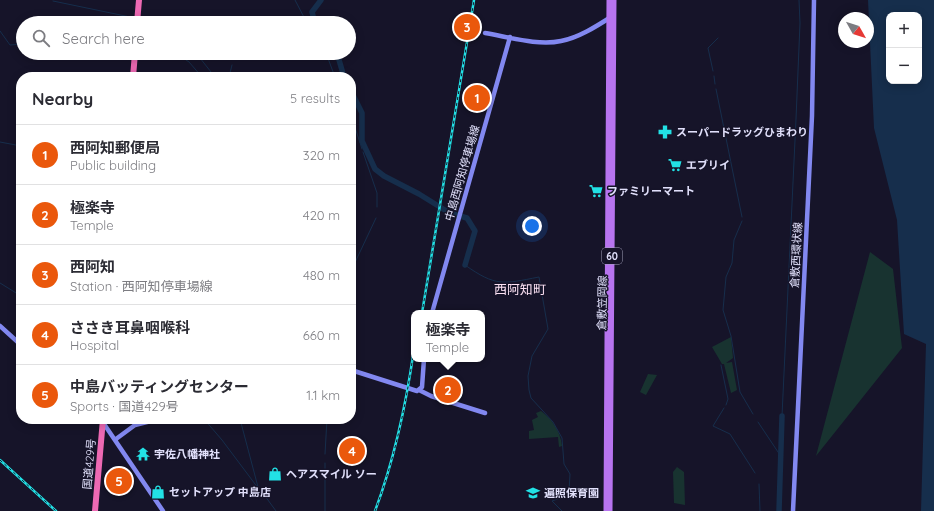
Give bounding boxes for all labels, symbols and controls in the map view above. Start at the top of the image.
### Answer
pin: 3 [454,12,480,42]
north arrow [838,12,874,48]
map controls [886,12,922,84]
button: + [886,12,922,48]
search box [16,16,356,60]
icon: search [30,27,52,49]
text: Search here [62,29,145,48]
button: − [886,48,922,84]
pin: 1 [464,83,490,113]
text: Nearby [32,88,93,109]
text: 5 results [290,90,340,106]
street label: 中島西阿知停車場線 [442,123,482,223]
pharmacy icon: スーパードラッグひまわり [657,124,673,140]
place label: スーパードラッグひまわり [676,125,808,139]
text: 西阿知郵便局 [70,138,160,157]
text: 1 [42,147,48,163]
text: 320 m [303,147,340,163]
text: Public building [70,157,156,173]
supermarket icon: エブリイ [667,157,683,173]
place label: エブリイ [686,158,730,172]
supermarket icon: ファミリーマート [588,183,604,199]
place label: ファミリーマート [607,184,695,198]
text: 極楽寺 [70,198,115,217]
text: 2 [41,207,49,223]
text: 420 m [303,207,340,223]
your location [522,216,542,236]
text: Temple [70,217,114,233]
street label: 倉敷西環状線 [787,222,805,288]
road number: 60 [602,248,622,264]
text: 西阿知 [70,257,115,276]
text: 3 [42,267,48,283]
text: 480 m [303,267,340,283]
street label: 倉敷笠岡線 [595,275,609,331]
text: Station · 西阿知停車場線 [70,278,213,294]
district label: 西阿知町 [494,281,546,297]
popup [411,310,485,362]
text: ささき耳鼻咽喉科 [70,318,190,337]
text: 極楽寺 [425,320,471,339]
text: 4 [41,327,49,343]
text: 660 m [303,327,340,343]
text: Hospital [70,337,119,353]
text: Temple [425,339,469,355]
pin: 2 [435,375,461,405]
text: 中島バッティングセンター [70,377,249,396]
text: 5 [41,387,49,403]
text: 1.1 km [306,387,340,403]
text: Sports · 国道429号 [70,398,179,414]
pin: 4 [339,436,365,466]
street label: 国道429号 [80,438,98,490]
temple icon: 宇佐八幡神社 [135,446,151,462]
place label: 宇佐八幡神社 [154,447,220,461]
pin: 5 [106,466,132,496]
shop icon: ヘアスマイル ソー [267,466,283,482]
place label: ヘアスマイル ソー [286,467,377,481]
shop icon: セットアップ 中島店 [150,484,166,500]
place label: セットアップ 中島店 [169,485,271,499]
school or university icon: 遍照保育園 [525,485,541,501]
place label: 遍照保育園 [544,486,599,500]

